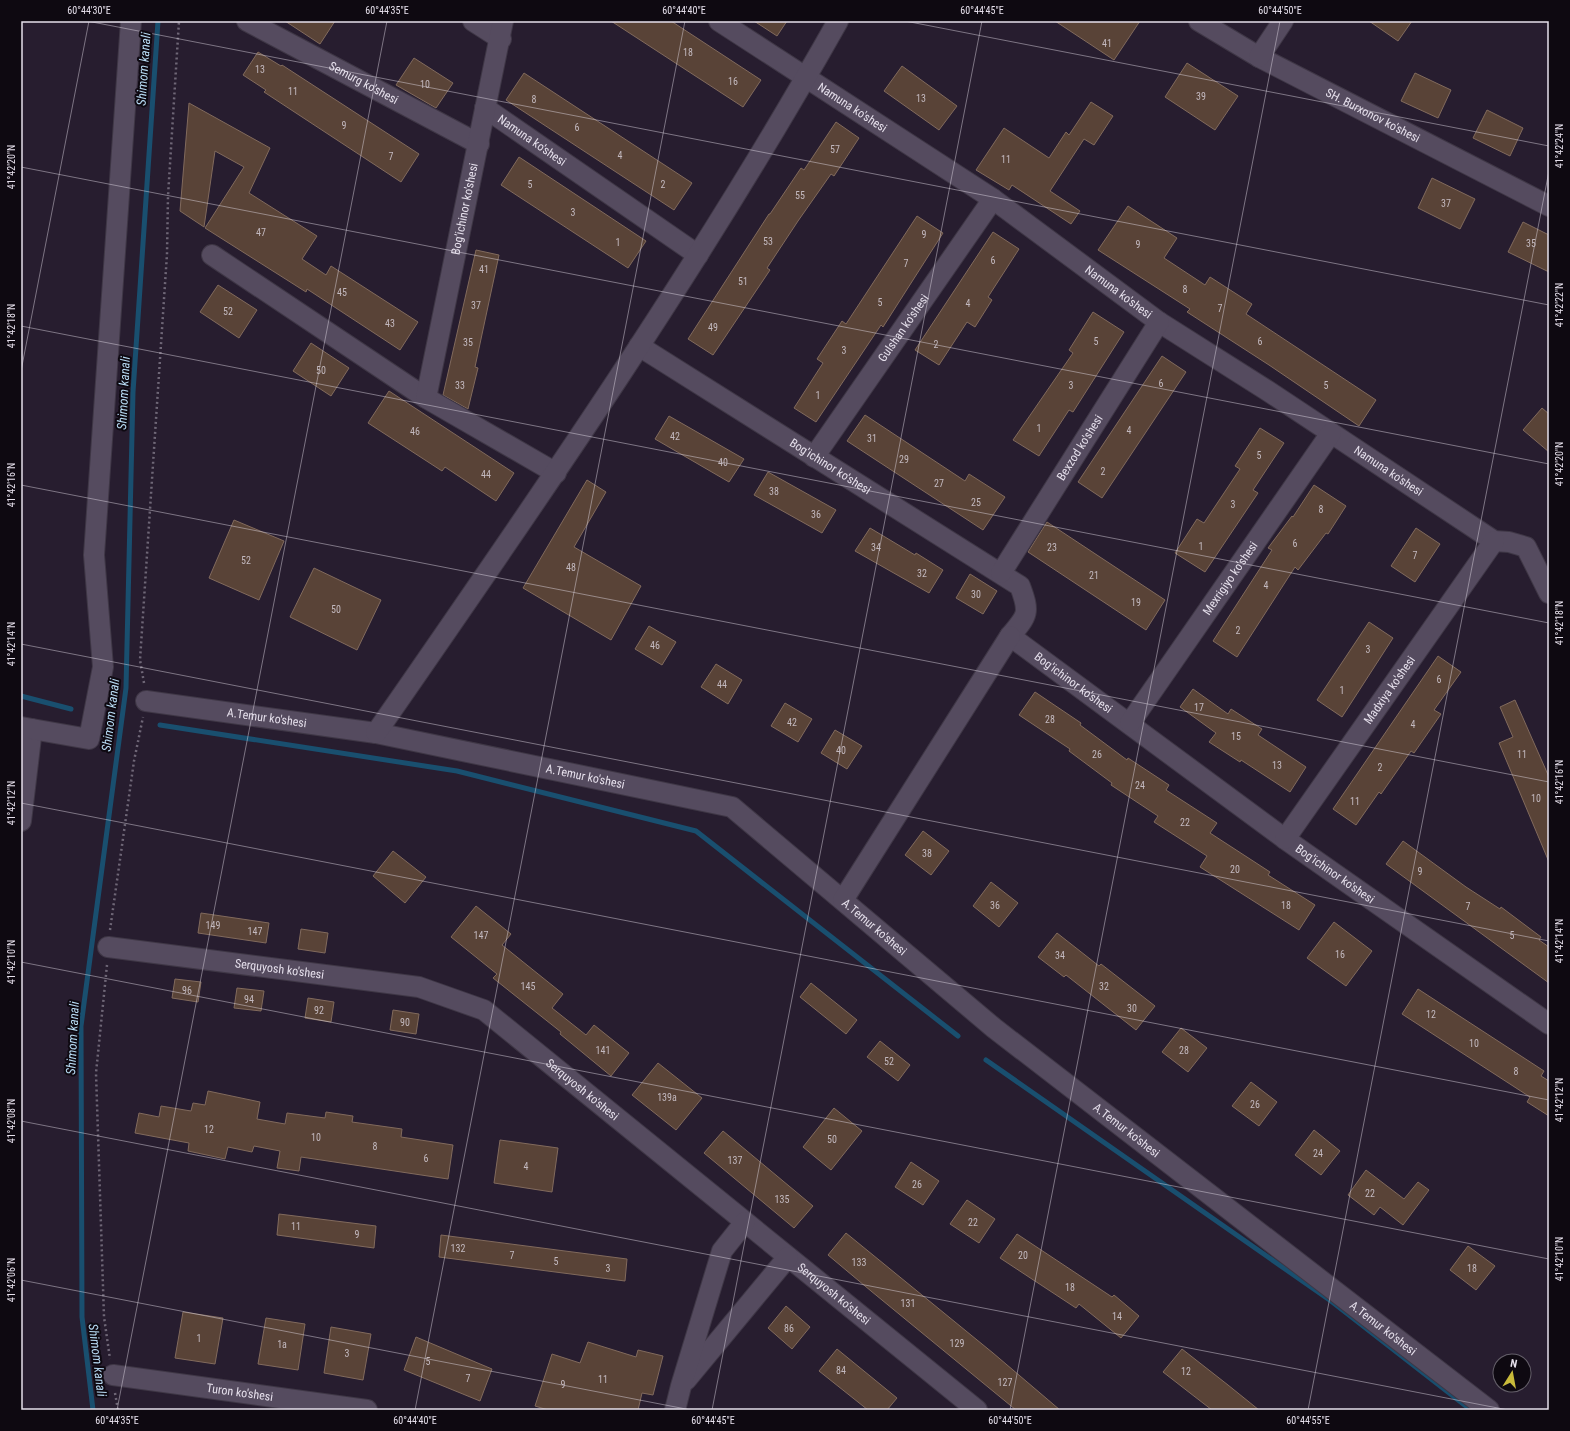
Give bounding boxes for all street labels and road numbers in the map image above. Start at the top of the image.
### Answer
street label: Semurg ko'shesi [327,59,401,107]
street label: Namuna ko'shesi [815,80,890,135]
street label: SH. Burxonov ko'shesi [1323,86,1422,145]
street label: Namuna ko'shesi [495,112,569,169]
street label: Bog'ichinor ko'shesi [448,162,481,256]
street label: Namuna ko'shesi [1082,263,1155,321]
street label: Gulshan ko'shesi [875,292,932,364]
street label: Bexzod ko'shesi [1054,412,1106,483]
street label: Bog'ichinor ko'shesi [787,436,873,497]
street label: Namuna ko'shesi [1351,443,1426,499]
street label: Mexrigiyo ko'shesi [1200,539,1261,618]
street label: Bog'ichinor ko'shesi [1032,649,1115,716]
street label: Madxiya ko'shesi [1361,653,1418,727]
street label: A.Temur ko'shesi [226,705,307,730]
street label: A.Temur ko'shesi [545,762,626,792]
street label: Bog'ichinor ko'shesi [1293,842,1377,906]
street label: A.Temur ko'shesi [839,896,909,958]
street label: Serquyosh ko'shesi [234,956,325,982]
street label: Serquyosh ko'shesi [543,1056,621,1123]
street label: A.Temur ko'shesi [1091,1100,1163,1160]
street label: Serquyosh ko'shesi [795,1260,873,1328]
street label: A.Temur ko'shesi [1347,1298,1419,1358]
street label: Turon ko'shesi [206,1381,274,1404]

